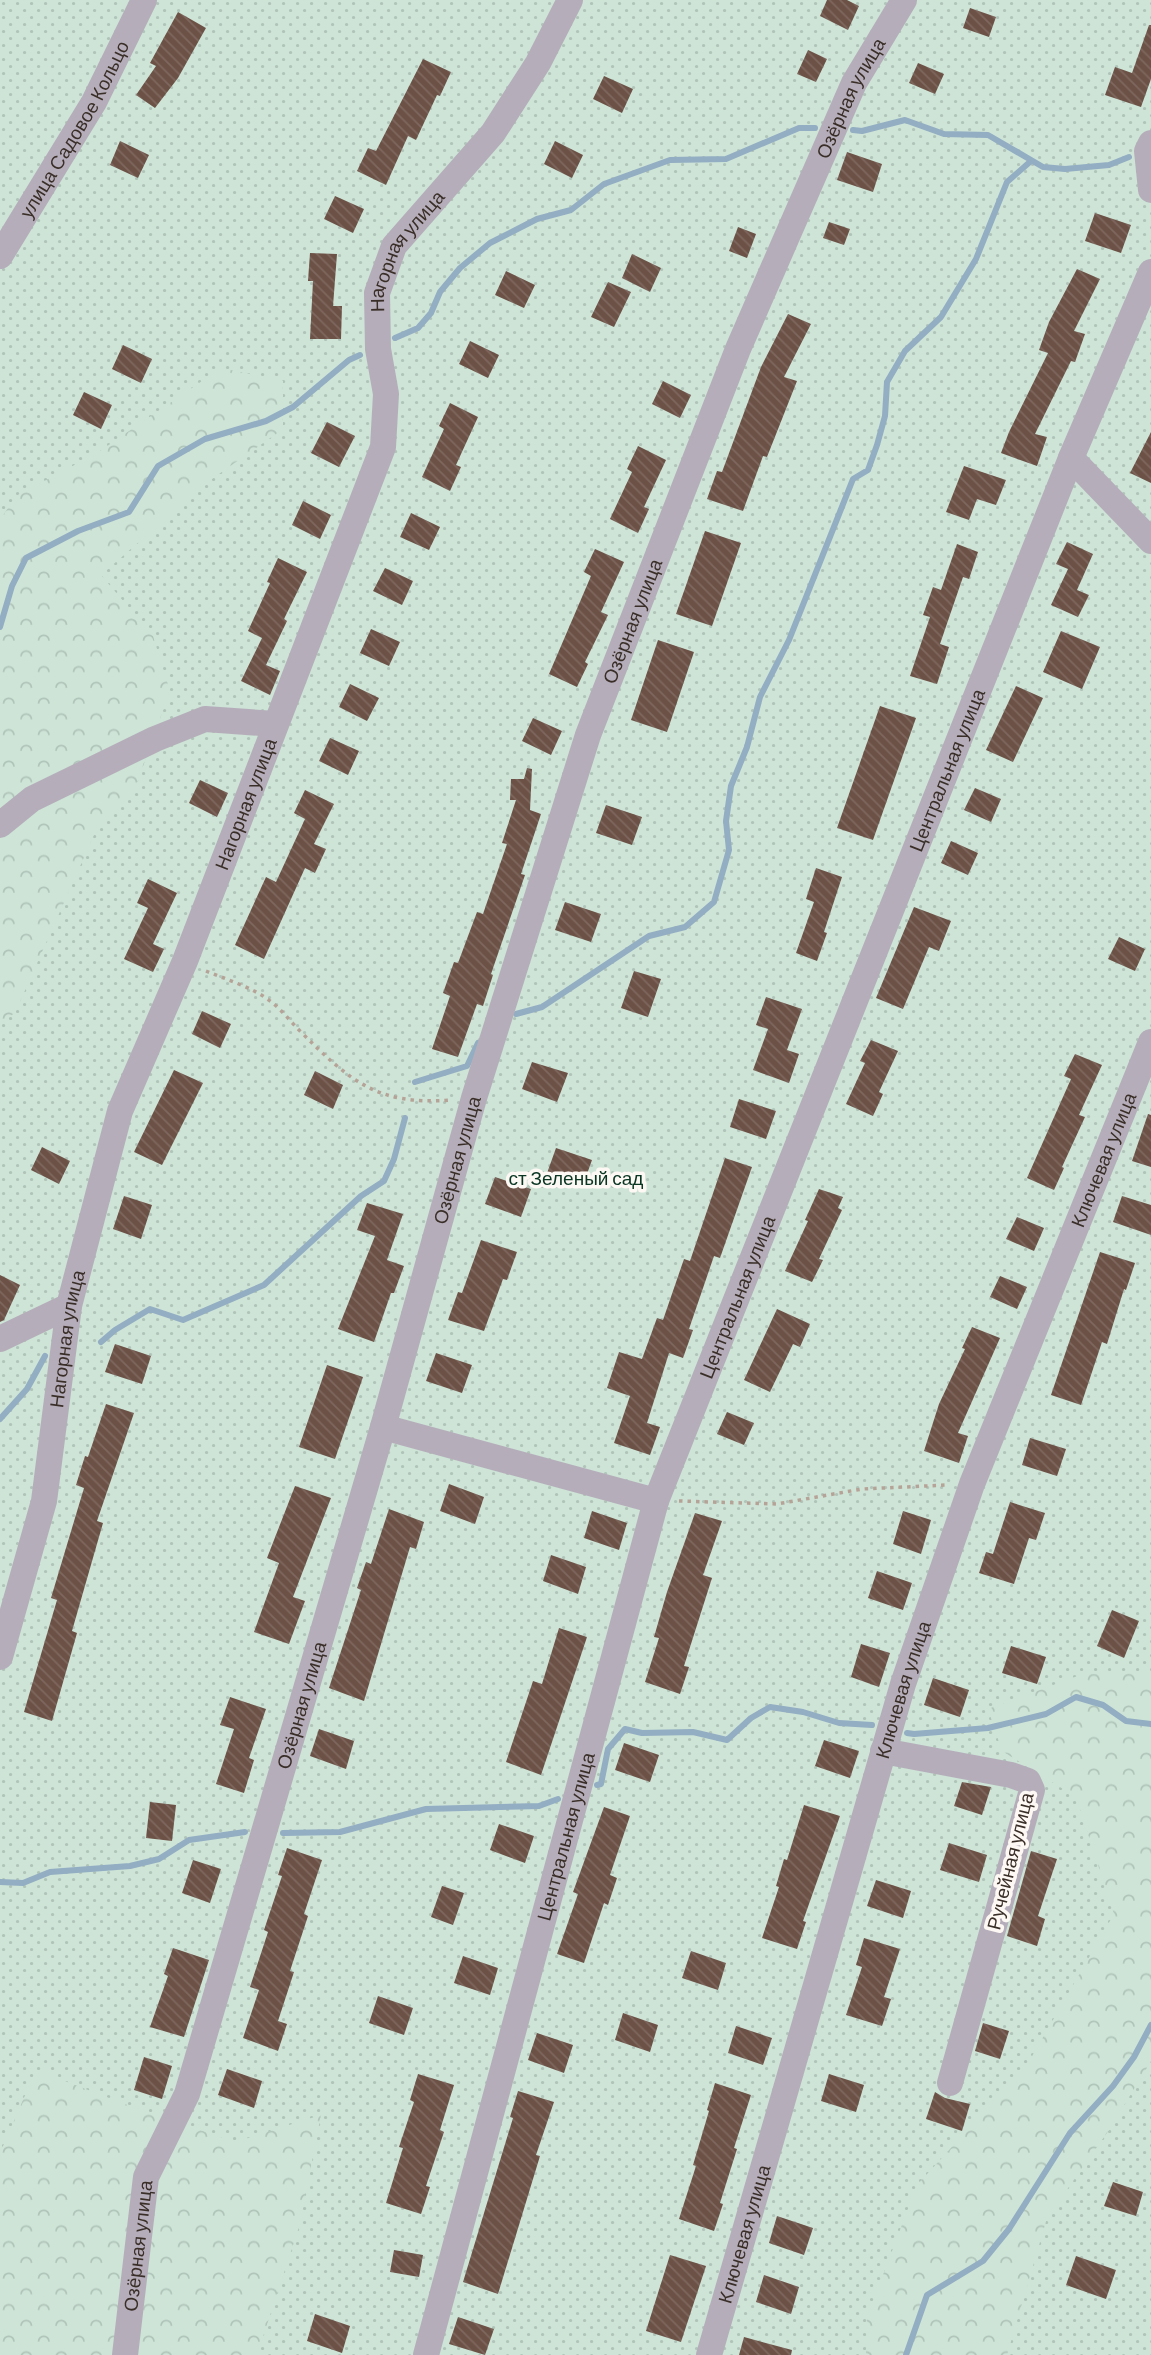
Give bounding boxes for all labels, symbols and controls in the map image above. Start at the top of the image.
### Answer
street label: Озёрная улица [811,33,890,162]
street label: улица Садовое Кольцо [14,37,133,222]
street label: Нагорная улица [365,185,449,312]
street label: Озёрная улица [597,555,667,687]
street label: Центральная улица [904,685,989,855]
street label: Нагорная улица [209,734,281,873]
street label: Ключевая улица [1065,1088,1141,1230]
street label: Озёрная улица [428,1093,485,1227]
park label: ст Зеленый сад [509,1166,643,1189]
street label: Центральная улица [694,1212,780,1382]
street label: Нагорная улица [44,1267,89,1409]
street label: Ключевая улица [870,1617,935,1761]
street label: Озёрная улица [271,1638,331,1772]
street label: Центральная улица [532,1749,599,1923]
street label: Ручейная улица [981,1789,1038,1932]
street label: Ключевая улица [713,2161,775,2306]
street label: Озёрная улица [118,2178,157,2313]

